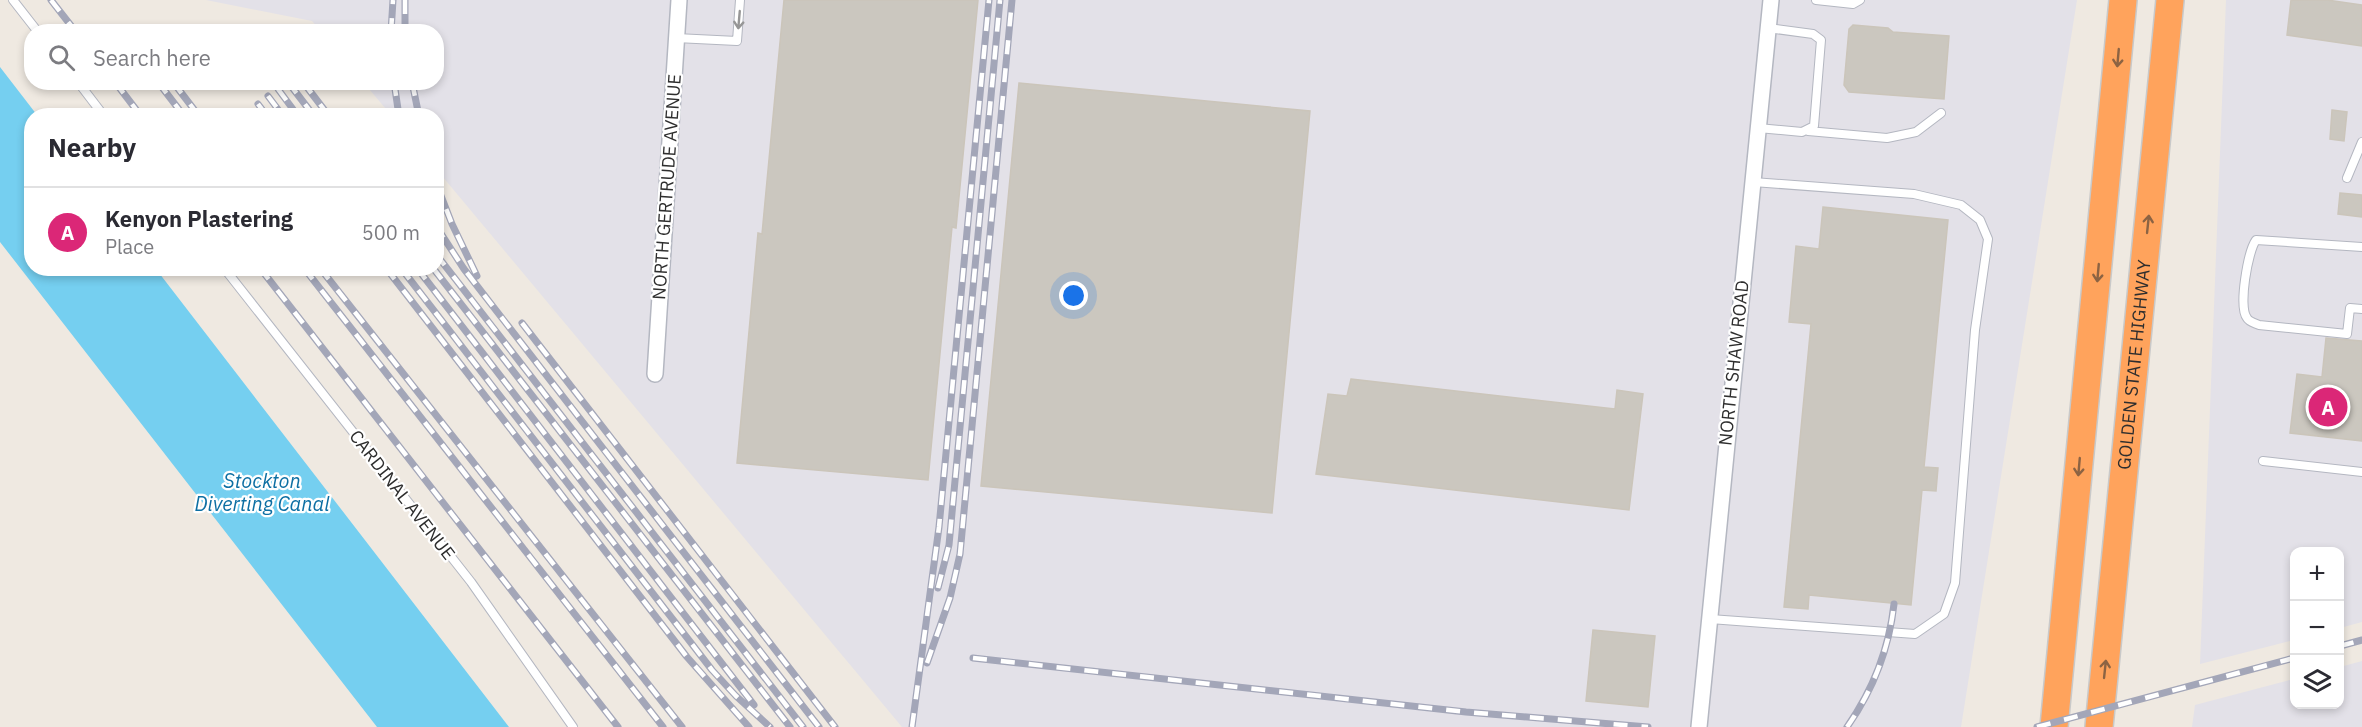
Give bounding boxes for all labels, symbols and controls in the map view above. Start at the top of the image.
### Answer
one-way arrow [733,10,744,30]
search box [24,24,444,90]
icon: search [45,41,78,74]
text: Search here [93,43,211,72]
one-way arrow [2112,48,2123,68]
street label: NORTH GERTRUDE AVENUE [647,73,686,301]
text: Nearby [48,130,136,164]
text: Kenyon Plastering [105,204,293,233]
one-way arrow [2143,214,2154,234]
text: A [61,219,74,246]
text: 500 m [362,219,420,246]
text: Place [105,233,154,260]
street label: GOLDEN STATE HIGHWAY [2112,258,2156,471]
one-way arrow [2092,263,2103,283]
street label: NORTH SHAW ROAD [1713,279,1754,447]
your location [1059,281,1088,310]
pin: A [2308,384,2348,430]
street label: CARDINAL AVENUE [344,425,460,564]
one-way arrow [2073,457,2084,477]
water label: Stockton Diverting Canal [194,467,330,517]
map controls [2290,547,2344,709]
button: + [2290,547,2344,601]
button: − [2290,601,2344,655]
button: layers [2290,655,2344,709]
one-way arrow [2100,659,2111,679]

